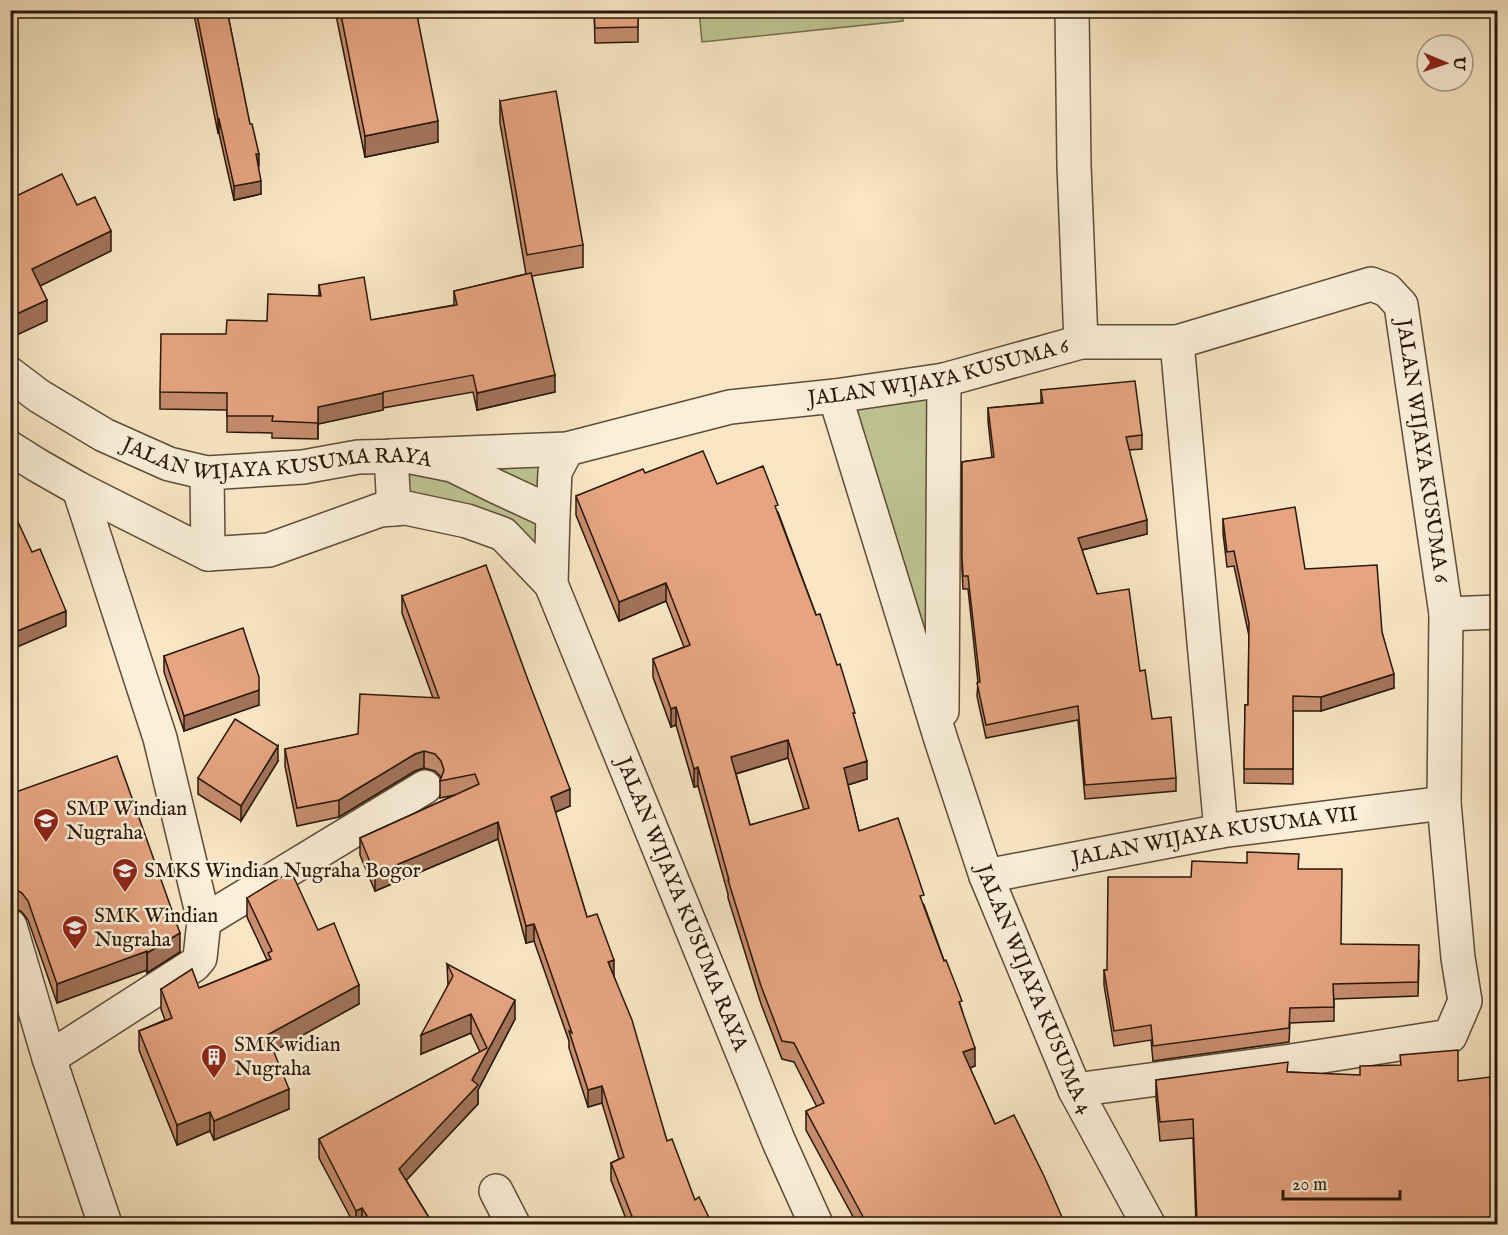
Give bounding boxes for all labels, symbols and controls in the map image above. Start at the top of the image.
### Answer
north arrow [1415,33,1475,93]
text: U [1448,55,1468,71]
street label: JALAN WIJAYA KUSUMA 6 [1389,315,1455,586]
street label: JALAN WIJAYA KUSUMA 6 [804,332,1073,412]
street label: JALAN WIJAYA KUSUMA RAYA [116,430,435,488]
street label: JALAN WIJAYA KUSUMA RAYA [609,751,754,1056]
place label: SMP Windian Nugraha [66,796,187,847]
street label: JALAN WIJAYA KUSUMA VII [1067,800,1359,873]
school or university icon: SMP Windian Nugraha [31,806,61,844]
school or university icon: SMKS Windian Nugraha Bogor [110,856,140,894]
place label: SMKS Windian Nugraha Bogor [144,858,421,885]
street label: JALAN WIJAYA KUSUMA 4 [969,859,1099,1119]
place label: SMK Windian Nugraha [94,903,218,954]
school or university icon: SMK Windian Nugraha [60,913,90,951]
place label: SMK widian Nugraha [234,1032,341,1083]
building icon: SMK widian Nugraha [199,1042,229,1080]
scale bar [1283,1163,1400,1201]
text: 20 m [1292,1174,1327,1197]

